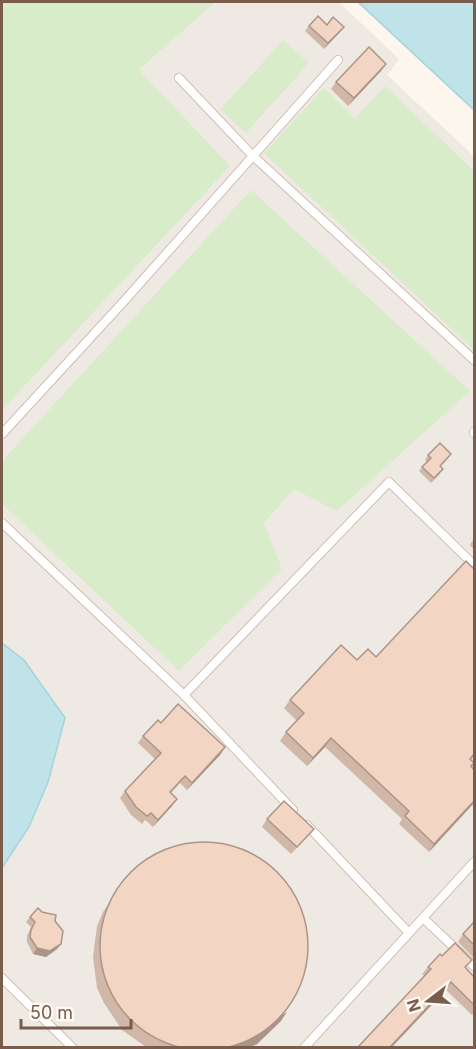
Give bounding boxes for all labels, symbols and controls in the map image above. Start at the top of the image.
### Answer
north arrow [398,971,458,1031]
scale bar [21,992,130,1030]
text: N [402,997,425,1014]
text: 50 m [30,1002,73,1023]

